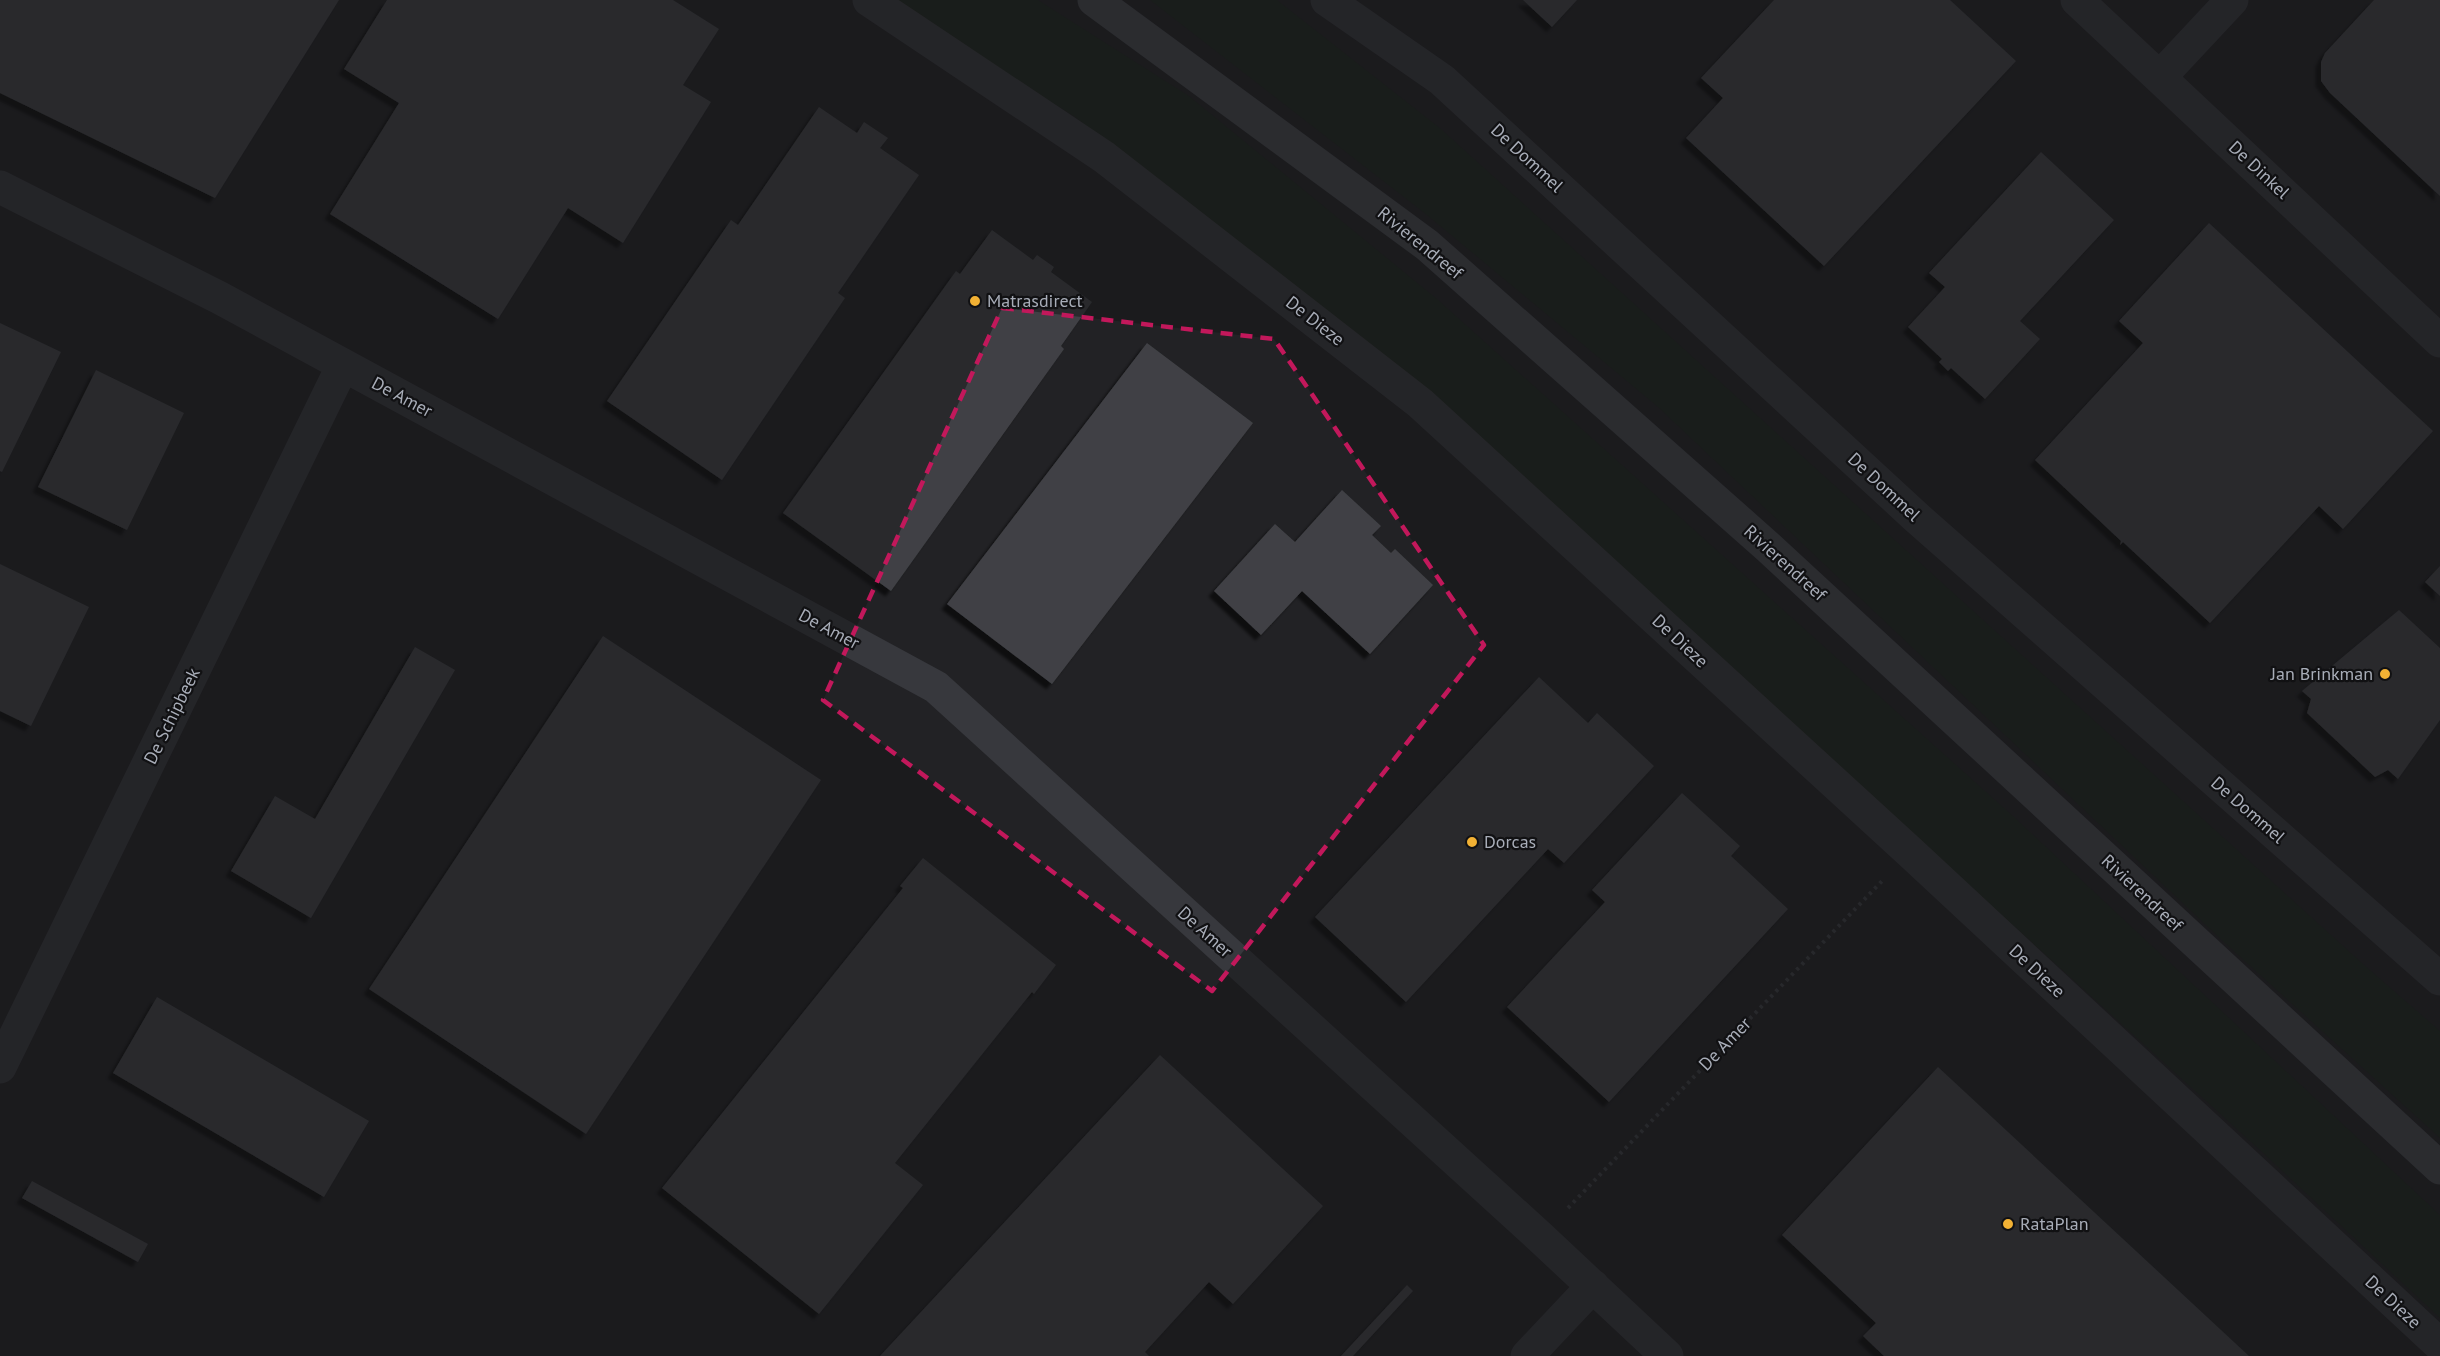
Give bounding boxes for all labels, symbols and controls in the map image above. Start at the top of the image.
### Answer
street label: De Dommel [1486,118,1569,198]
street label: De Dinkel [2224,136,2295,204]
street label: Rivierendreef [1373,201,1469,285]
place label: Matrasdirect [987,289,1083,312]
street label: De Dieze [1281,291,1349,351]
marker: Matrasdirect [968,294,982,308]
street label: De Amer [368,371,437,422]
street label: De Dommel [1843,447,1926,527]
street label: Rivierendreef [1739,520,1832,606]
street label: De Amer [795,603,864,654]
street label: De Dieze [1648,609,1713,672]
place label: Jan Brinkman [2270,662,2373,685]
street label: De Schipbeek [138,664,205,768]
marker: Jan Brinkman [2378,667,2392,681]
street label: De Dommel [2207,771,2291,849]
place label: Dorcas [1484,830,1536,853]
marker: Dorcas [1465,835,1479,849]
street label: Rivierendreef [2097,849,2189,937]
street label: De Amer [1173,901,1237,962]
street label: De Dieze [2005,939,2070,1002]
street label: De Amer [1694,1012,1756,1075]
place label: RataPlan [2020,1212,2089,1235]
marker: RataPlan [2001,1217,2015,1231]
street label: De Dieze [2361,1270,2426,1333]

